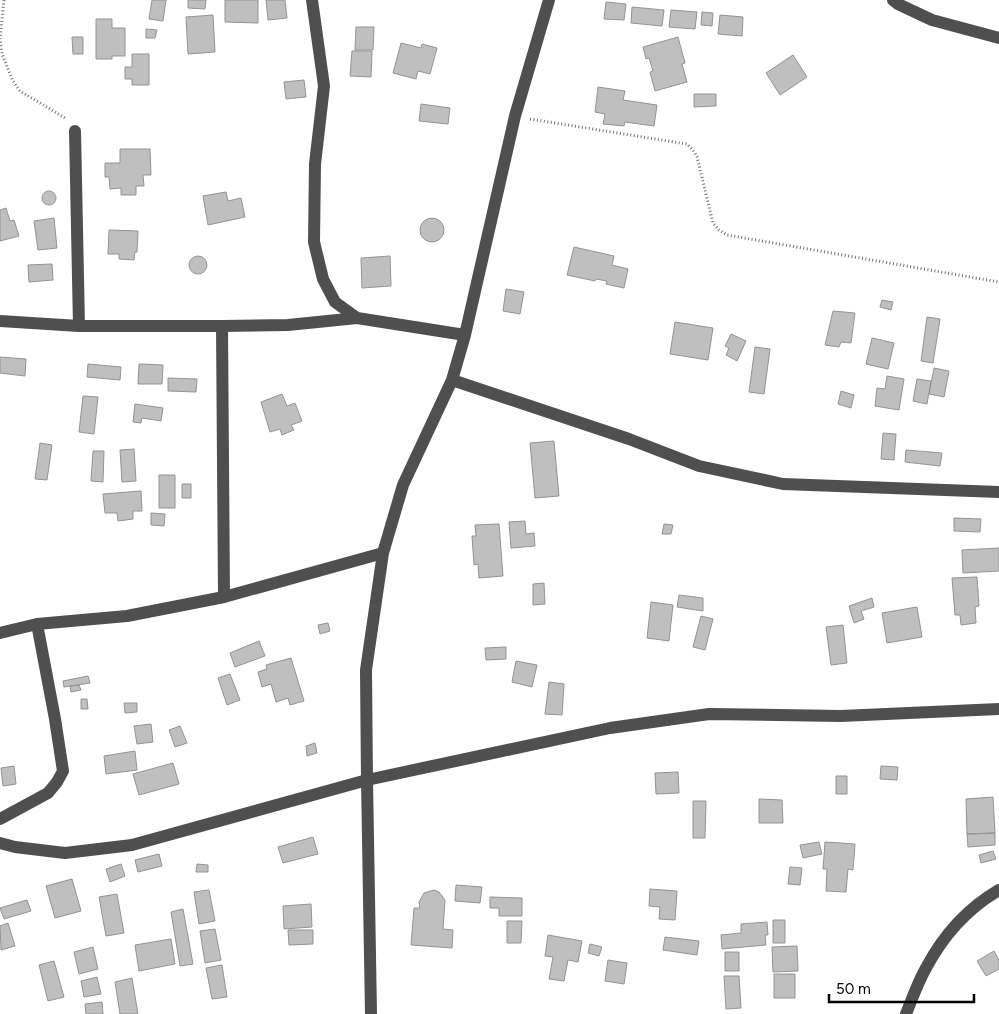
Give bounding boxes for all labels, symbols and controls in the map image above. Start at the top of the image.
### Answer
scale bar [829,972,974,1004]
text: 50 m [836,980,871,998]

